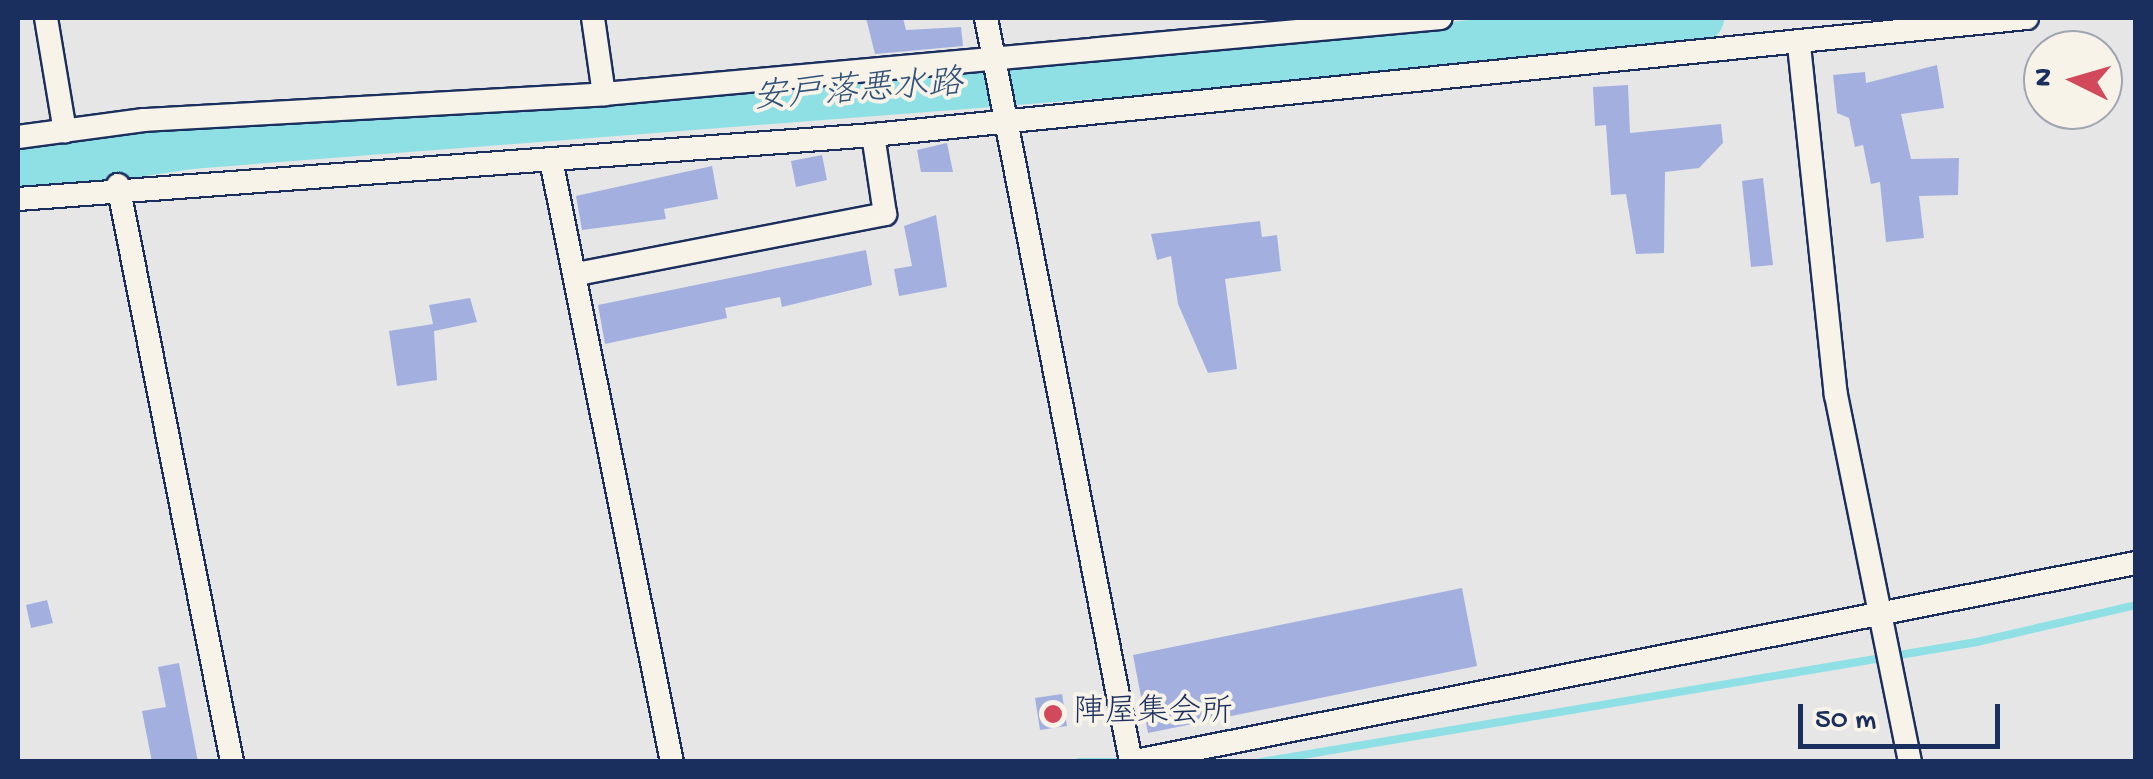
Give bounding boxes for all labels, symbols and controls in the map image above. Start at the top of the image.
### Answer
north arrow [2023,30,2123,130]
water label: 安戸落悪水路 [752,65,964,121]
text: N [2027,67,2062,88]
scale bar [1803,684,2006,746]
place label: 陣屋集会所 [1073,695,1233,733]
marker: 陣屋集会所 [1042,703,1064,725]
text: 50 m [1815,704,1876,739]

